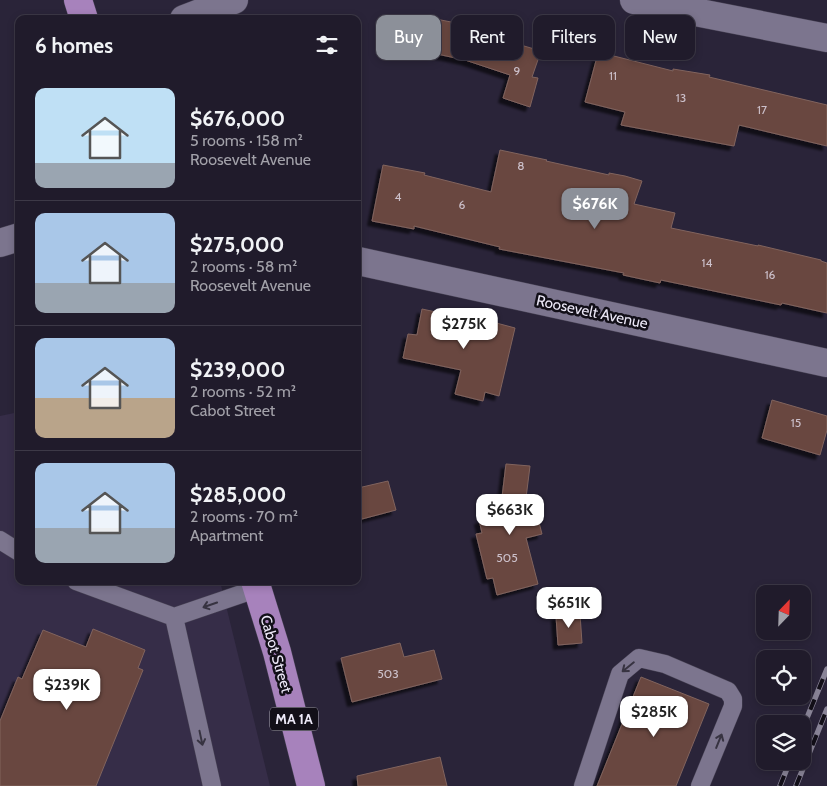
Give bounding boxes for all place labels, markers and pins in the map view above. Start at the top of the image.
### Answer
pin: $676K [560,188,630,230]
pin: $275K [429,308,499,350]
pin: $663K [475,494,545,536]
pin: $651K [534,586,604,629]
pin: $239K [32,668,102,711]
pin: $285K [619,696,689,738]

